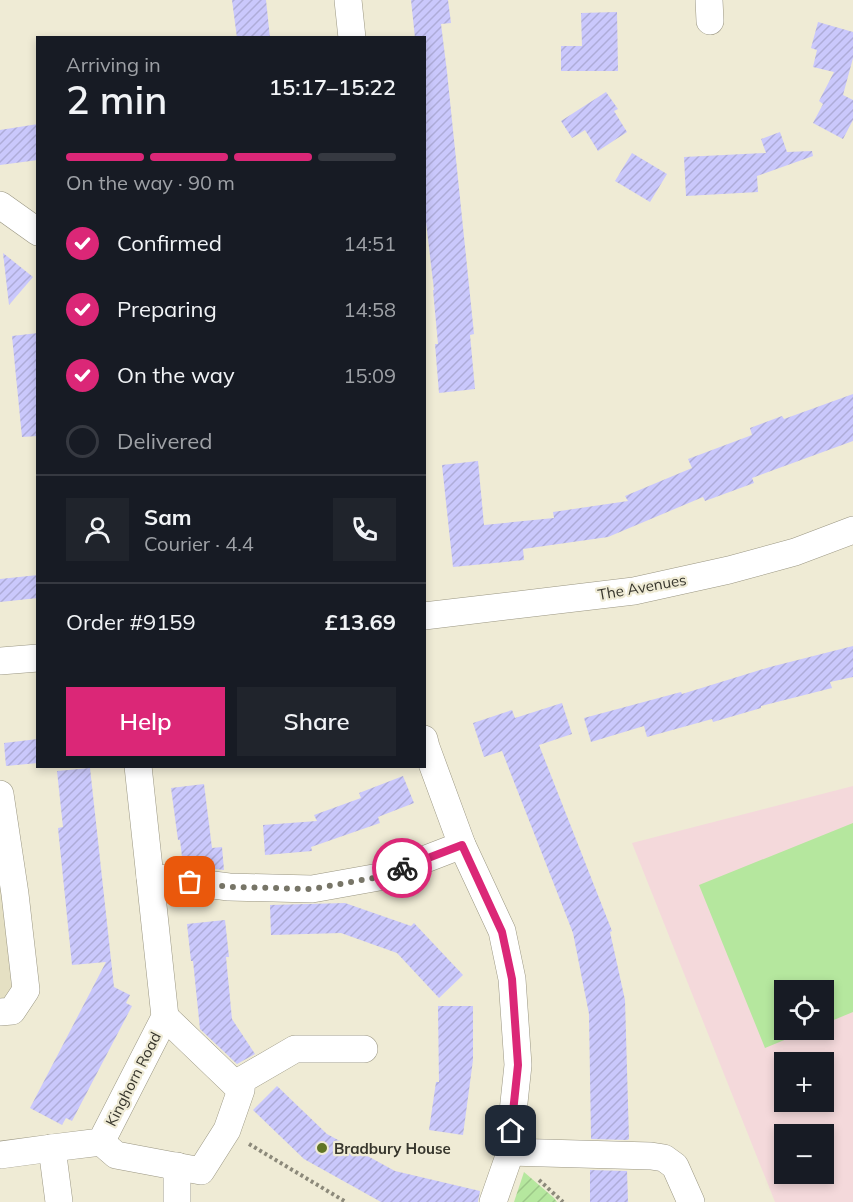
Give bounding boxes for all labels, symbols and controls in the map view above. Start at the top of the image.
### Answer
text: Arriving in [66,52,161,77]
text: 15:17–15:22 [269,73,396,101]
text: 2 min [66,75,167,124]
text: On the way · 90 m [66,170,235,195]
icon: check [66,227,99,260]
text: Confirmed [117,229,222,257]
text: 14:51 [343,231,396,256]
icon: check [66,293,99,326]
text: Preparing [117,295,217,323]
text: 14:58 [343,297,396,322]
icon: check [66,359,99,392]
text: On the way [117,361,235,389]
text: 15:09 [343,363,396,388]
text: Delivered [117,427,212,455]
button: person [66,498,129,561]
button: phone [333,498,396,561]
text: Sam [144,503,192,531]
text: Courier · 4.4 [144,531,254,556]
street label: The Avenues [596,570,688,604]
text: Order #9159 [66,608,196,636]
text: £13.69 [325,608,396,636]
button: Help [66,687,225,756]
button: Share [237,687,396,756]
courier [372,838,432,898]
icon: bike [386,852,419,885]
pin [164,856,215,907]
icon: bag [173,865,206,898]
map controls [774,980,834,1184]
button: locate [774,980,834,1040]
street label: Kinghorn Road [101,1029,165,1129]
button: + [774,1052,834,1112]
pin [485,1105,536,1156]
icon: home [494,1114,527,1147]
button: − [774,1124,834,1184]
place label: Bradbury House [334,1139,451,1158]
marker: Bradbury House [315,1141,329,1155]

